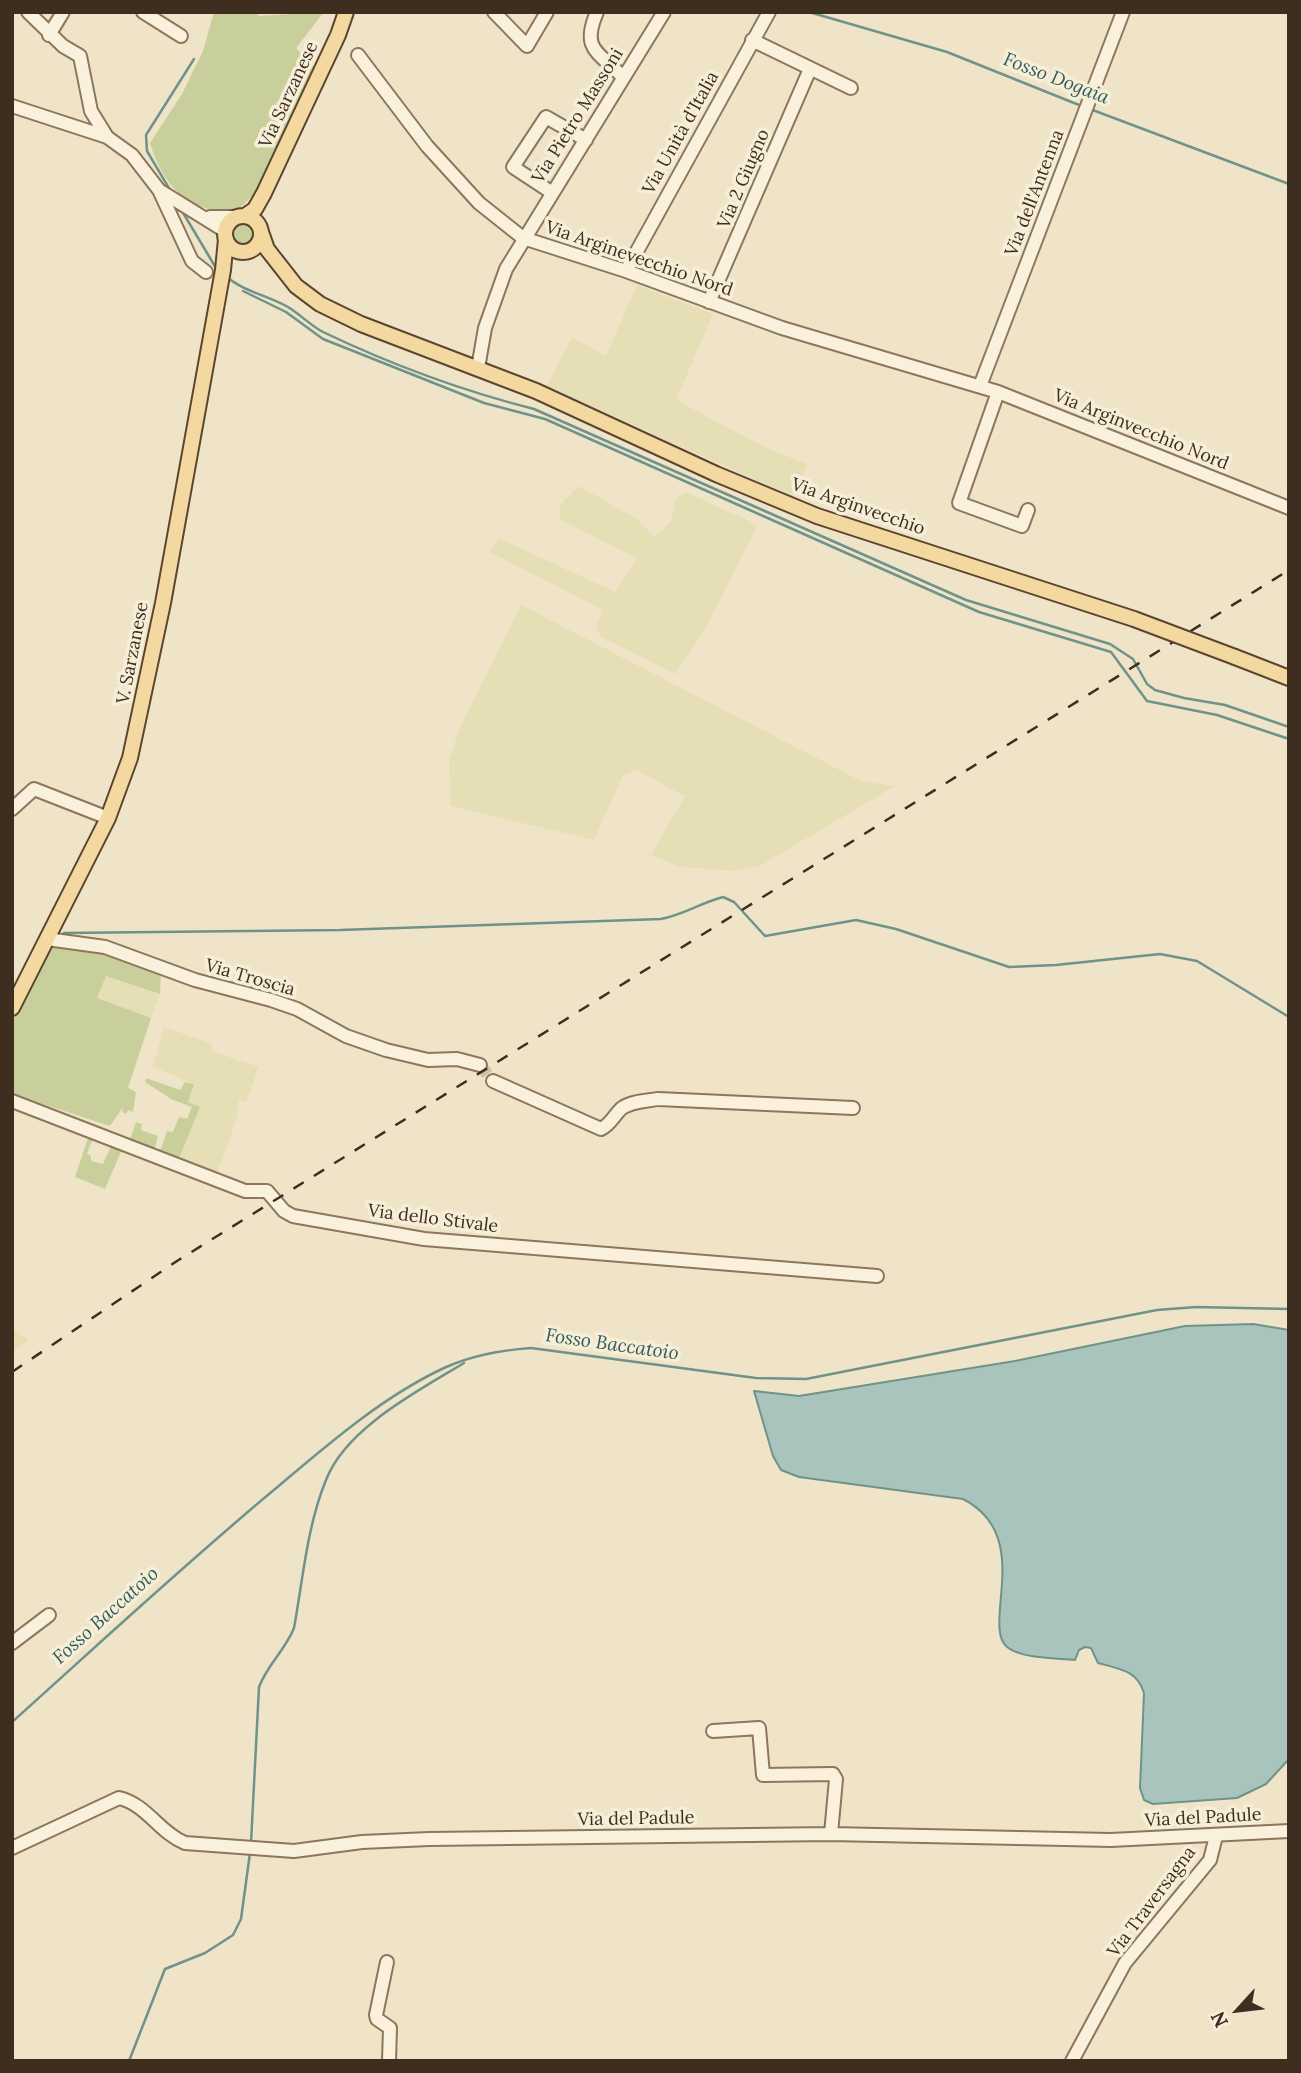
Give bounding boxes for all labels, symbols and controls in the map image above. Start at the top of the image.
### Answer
street label: Via Sarzanese [255,38,323,152]
street label: Via Pietro Massoni [528,45,628,187]
water label: Fosso Dogaia [1000,48,1112,110]
street label: Via Unità d'Italia [638,68,724,198]
street label: Via 2 Giugno [713,126,775,232]
street label: Via dell'Antenna [1001,127,1069,259]
street label: Via Arginevecchio Nord [542,217,736,301]
street label: Via Arginvecchio Nord [1050,385,1232,475]
street label: Via Arginvecchio [788,474,928,540]
street label: V. Sarzanese [113,600,153,706]
street label: Via Troscia [203,955,297,1001]
street label: Via dello Stivale [367,1200,499,1238]
water label: Fosso Baccatoio [544,1324,680,1366]
water label: Fosso Baccatoio [49,1563,163,1669]
street label: Via del Padule [1144,1804,1262,1832]
street label: Via del Padule [577,1807,695,1831]
street label: Via Traversagna [1103,1842,1201,1962]
north arrow [1203,1975,1273,2045]
text: N [1205,2008,1233,2032]

